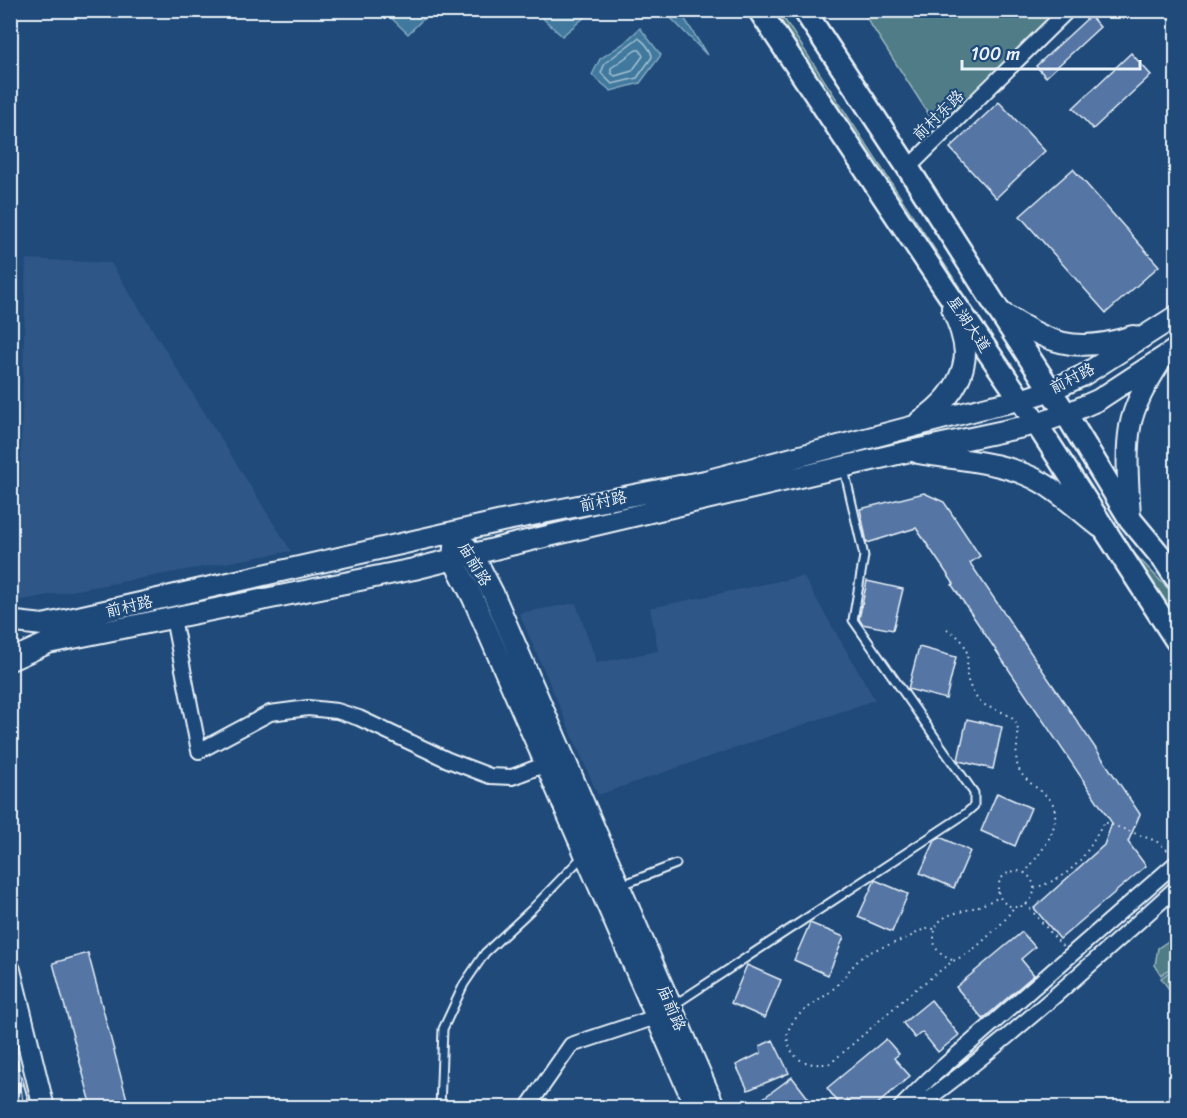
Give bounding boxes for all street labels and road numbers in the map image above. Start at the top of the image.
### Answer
street label: 前村东路 [905,82,971,148]
street label: 星湖大道 [939,289,999,359]
street label: 前村路 [1044,354,1100,402]
street label: 前村路 [577,482,629,520]
street label: 庙前路 [450,536,500,592]
street label: 前村路 [102,586,156,626]
street label: 庙前路 [649,980,695,1036]

